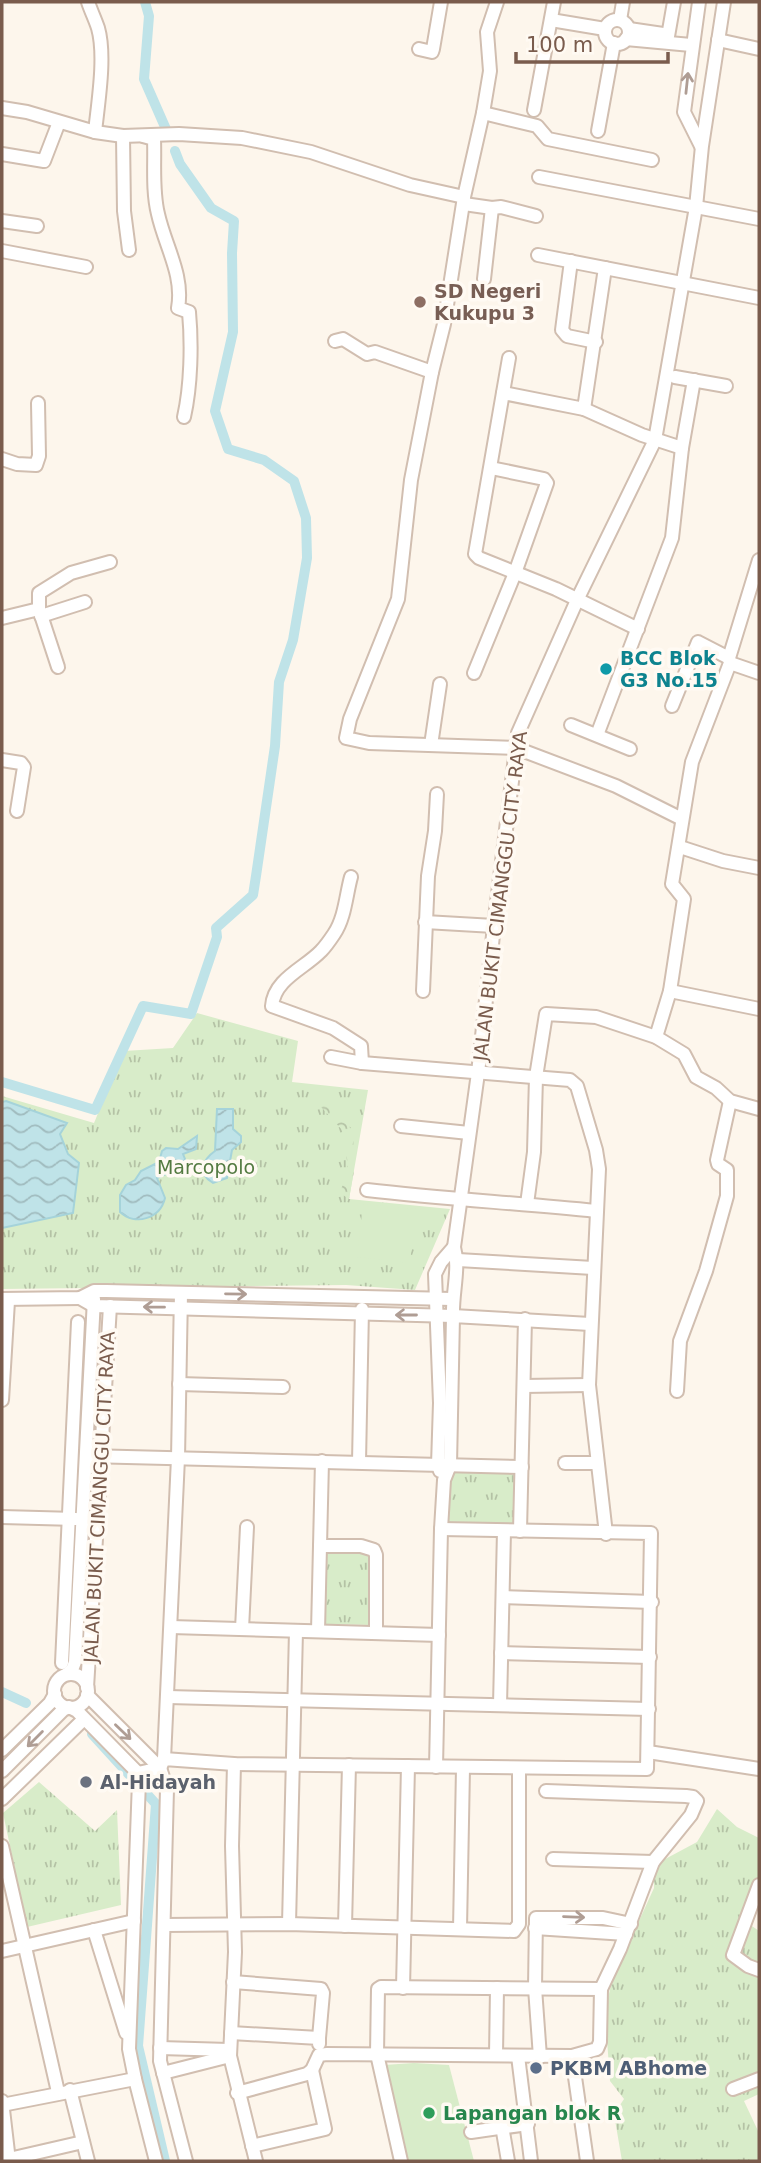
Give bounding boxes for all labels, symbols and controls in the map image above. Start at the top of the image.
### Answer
scale bar [516,21,668,65]
text: 100 m [526,33,593,57]
one-way arrow [680,72,693,95]
place label: SD Negeri Kukupu 3 [434,280,541,324]
marker: SD Negeri Kukupu 3 [412,294,428,310]
place label: BCC Blok G3 No.15 [620,647,718,691]
marker: BCC Blok G3 No.15 [598,661,614,677]
street label: JALAN BUKIT CIMANGGU CITY RAYA [469,730,531,1063]
park label: Marcopolo [157,1156,255,1178]
one-way arrow [224,1287,247,1301]
one-way arrow [143,1300,166,1314]
one-way arrow [394,1308,417,1322]
street label: JALAN BUKIT CIMANGGU CITY RAYA [79,1331,119,1664]
one-way arrow [114,1723,131,1740]
one-way arrow [27,1730,44,1747]
place label: Al-Hidayah [100,1771,216,1793]
marker: Al-Hidayah [78,1774,94,1790]
one-way arrow [562,1911,585,1924]
place label: PKBM ABhome [550,2057,707,2079]
marker: PKBM ABhome [528,2060,544,2076]
place label: Lapangan blok R [443,2102,622,2124]
marker: Lapangan blok R [421,2105,437,2121]

